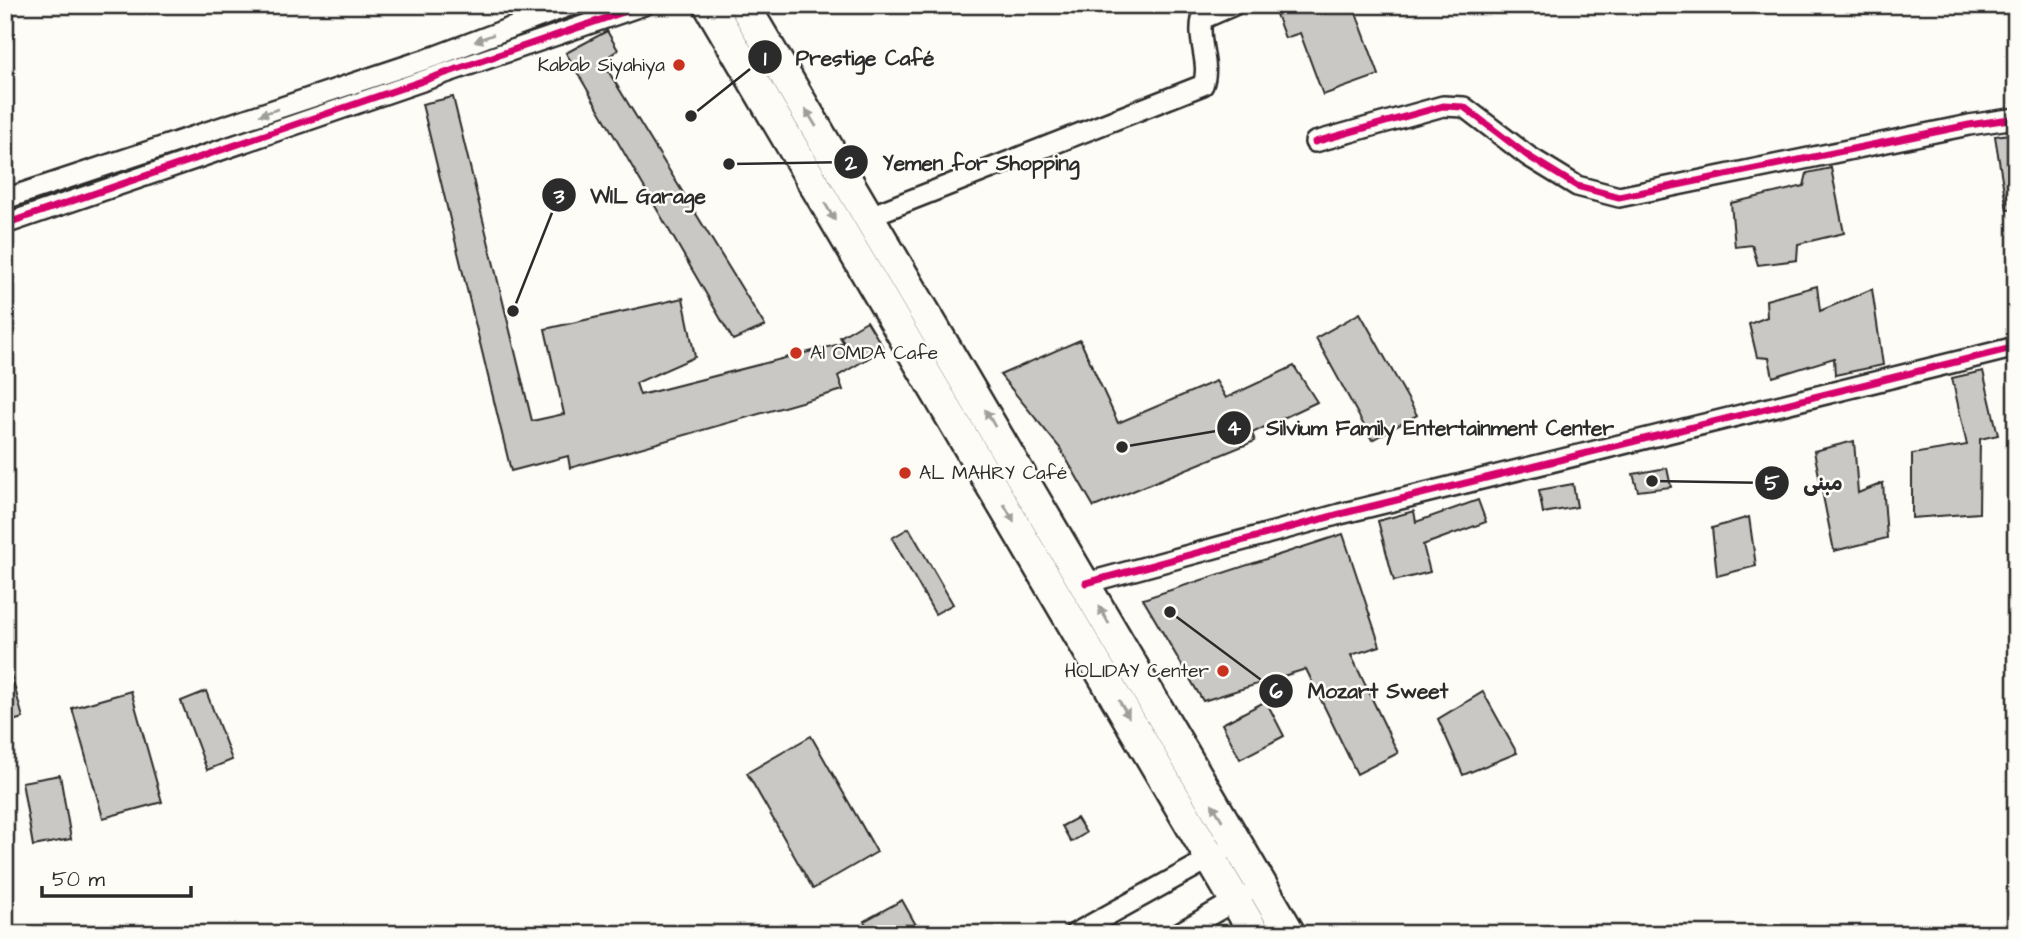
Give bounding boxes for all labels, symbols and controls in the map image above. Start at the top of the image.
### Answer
one-way arrow [473,33,494,44]
callout: Prestige Café [747,36,949,78]
text: 1 [764,44,767,73]
text: Prestige Café [796,44,935,75]
place label: Kabab Siyahiya [538,52,665,80]
marker: Kabab Siyahiya [671,57,687,73]
one-way arrow [258,107,279,118]
one-way arrow [805,108,817,127]
callout: Yemen for Shopping [834,141,1094,183]
text: 2 [844,149,858,178]
text: Yemen for Shopping [882,149,1080,180]
callout: WIL Garage [541,174,720,216]
text: 3 [553,182,565,211]
text: WIL Garage [589,182,706,213]
one-way arrow [824,202,836,222]
place label: Al OMDA Cafe [810,340,938,367]
marker: Al OMDA Cafe [788,345,804,361]
callout: Silvium Family Entertainment Center [1217,407,1628,449]
one-way arrow [983,409,996,428]
text: 4 [1227,414,1242,443]
text: Silvium Family Entertainment Center [1265,414,1614,446]
place label: AL MAHRY Café [919,460,1067,487]
callout: مبنى [1754,462,1857,504]
marker: AL MAHRY Café [897,465,913,481]
text: 5 [1765,469,1781,498]
text: مبنى [1803,469,1843,498]
one-way arrow [1003,504,1015,523]
one-way arrow [1098,605,1110,625]
place label: HOLIDAY Center [1065,658,1210,685]
marker: HOLIDAY Center [1215,663,1231,679]
callout: Mozart Sweet [1258,670,1462,712]
text: 6 [1269,677,1283,706]
text: Mozart Sweet [1308,677,1449,706]
one-way arrow [1118,700,1130,719]
one-way arrow [1211,803,1224,822]
scale bar [42,855,191,899]
text: 50 m [52,865,106,894]

